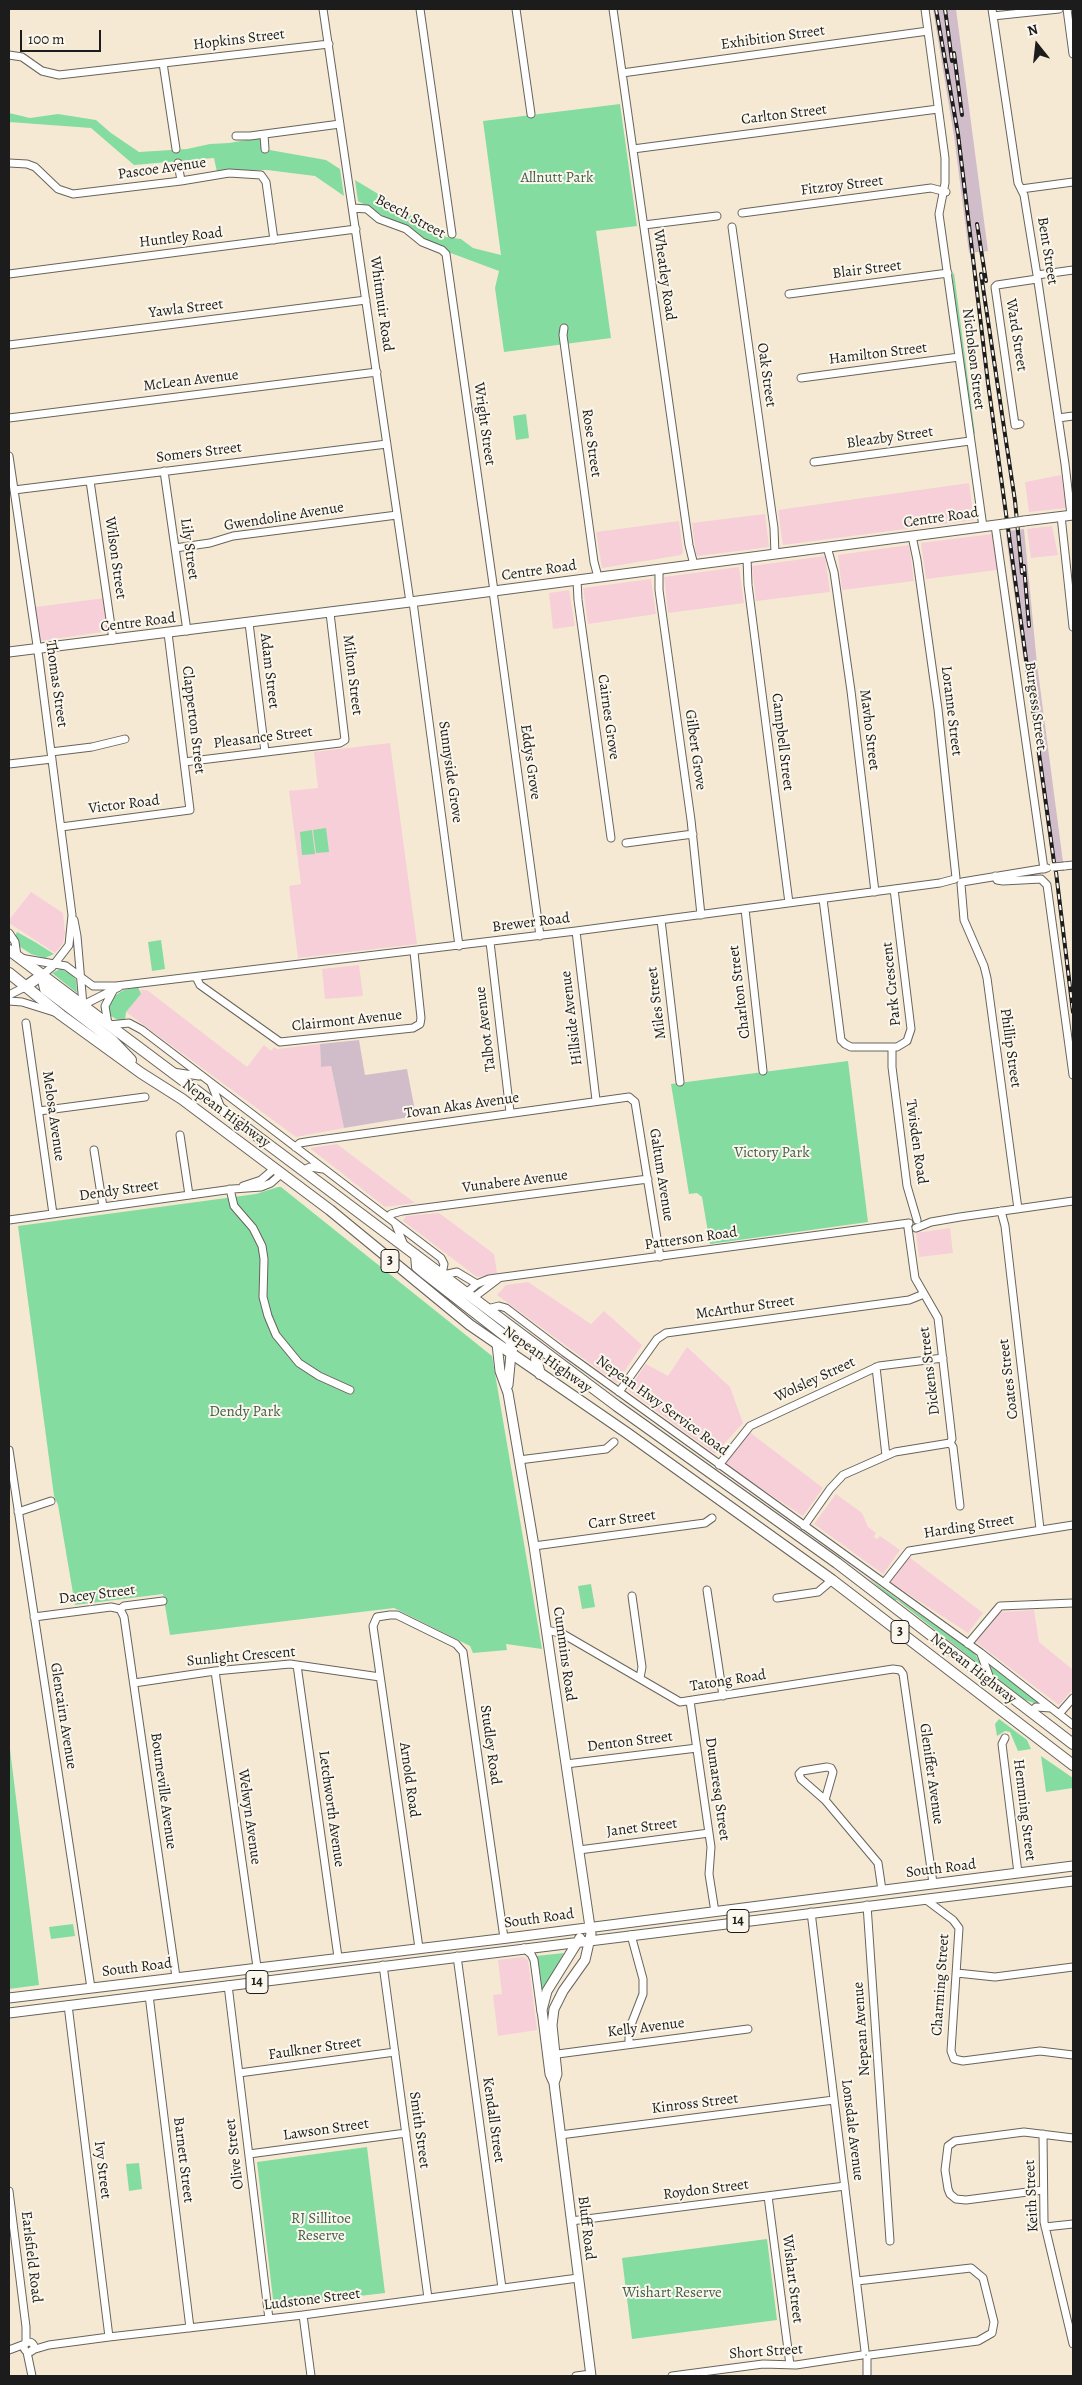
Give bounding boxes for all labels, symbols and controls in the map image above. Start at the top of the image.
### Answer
scale bar [22,20,104,52]
north arrow [1012,20,1062,70]
text: N [1025,20,1040,41]
street label: Exhibition Street [720,22,826,54]
street label: Hopkins Street [192,25,286,55]
text: 100 m [28,29,65,49]
street label: Carlton Street [740,101,828,129]
street label: Pascoe Avenue [117,154,207,184]
park label: Allnutt Park [520,169,594,187]
street label: Fitzroy Street [800,172,884,200]
street label: Beech Street [372,191,448,243]
street label: Bent Street [1033,216,1061,286]
street label: Huntley Road [138,224,224,252]
street label: Wheatley Road [649,228,679,322]
street label: Whitmuir Road [365,255,397,353]
street label: Blair Street [831,257,903,283]
street label: Yawla Street [148,295,224,323]
street label: Ward Street [1001,297,1031,373]
street label: Nicholson Street [958,307,988,411]
street label: Hamilton Street [828,339,928,369]
street label: Oak Street [753,342,779,408]
street label: McLean Avenue [143,366,239,396]
street label: Wright Street [469,381,499,467]
street label: Rose Street [577,408,605,478]
street label: Bleazby Street [846,423,934,453]
street label: Somers Street [155,439,243,467]
street label: Gwendoline Avenue [223,499,345,535]
street label: Centre Road [902,504,980,532]
street label: Wilson Street [100,516,130,600]
street label: Lily Street [176,517,202,581]
street label: Centre Road [500,557,578,585]
street label: Centre Road [99,609,177,637]
street label: Adam Street [255,632,283,710]
street label: Milton Street [338,634,366,716]
street label: Thomas Street [41,639,71,729]
street label: Burgess Street [1020,661,1050,751]
street label: Clapperton Street [177,665,209,775]
street label: Loranne Street [937,665,965,757]
street label: Cairnes Grove [593,673,623,761]
street label: Mavho Street [855,689,883,771]
street label: Campbell Street [767,692,797,792]
street label: Gilbert Grove [680,709,710,791]
street label: Sunnyside Grove [434,720,466,824]
street label: Pleasance Street [212,723,314,753]
street label: Eddys Grove [516,723,544,801]
street label: Victor Road [87,792,161,818]
street label: Brewer Road [491,909,571,937]
street label: Park Crescent [879,941,905,1027]
street label: Charlton Street [725,944,755,1040]
street label: Miles Street [644,966,670,1040]
street label: Hillside Avenue [557,970,587,1066]
street label: Talbot Avenue [472,985,500,1073]
street label: Clairmont Avenue [291,1006,403,1036]
street label: Phillip Street [996,1007,1024,1089]
street label: Melosa Avenue [38,1070,68,1162]
street label: Nepean Highway [178,1076,274,1152]
street label: Tovan Akas Avenue [404,1089,520,1123]
street label: Twisden Road [901,1098,931,1186]
street label: Galtum Avenue [645,1127,677,1223]
park label: Victory Park [734,1144,810,1162]
street label: Vunabere Avenue [461,1167,569,1197]
street label: Dendy Street [78,1177,160,1205]
street label: Patterson Road [644,1224,738,1254]
road number: 3 [381,1250,399,1272]
street label: McArthur Street [694,1292,796,1324]
street label: Nepean Highway [499,1323,595,1397]
street label: Dickens Street [916,1326,944,1416]
street label: Coates Street [995,1338,1023,1420]
street label: Nepean Hwy Service Road [592,1352,732,1460]
street label: Wolsley Street [772,1353,858,1407]
park label: Dendy Park [209,1403,281,1421]
street label: Carr Street [587,1506,657,1534]
street label: Harding Street [922,1511,1016,1543]
street label: Dacey Street [58,1581,136,1609]
street label: Cummins Road [548,1606,580,1702]
road number: 3 [891,1620,909,1644]
street label: Nepean Highway [926,1630,1020,1708]
street label: Sunlight Crescent [186,1643,296,1671]
street label: Glencairn Avenue [46,1662,80,1770]
street label: Tatong Road [689,1666,767,1696]
street label: Studley Road [475,1704,505,1786]
street label: Gleniffer Avenue [915,1722,947,1826]
street label: Denton Street [586,1728,674,1756]
street label: Bourneville Avenue [146,1731,180,1851]
street label: Dumaresq Street [701,1736,733,1842]
street label: Arnold Road [395,1741,423,1819]
street label: Letchworth Avenue [314,1750,348,1868]
street label: Hemming Street [1009,1758,1039,1862]
street label: Welwyn Avenue [233,1768,265,1866]
street label: Janet Street [606,1815,678,1841]
street label: South Road [905,1856,977,1882]
street label: South Road [503,1905,575,1933]
road number: 14 [727,1910,749,1932]
street label: Charming Street [928,1933,954,2037]
street label: South Road [101,1955,173,1981]
road number: 14 [246,1970,268,1994]
street label: Nepean Avenue [850,1981,874,2077]
street label: Kelly Avenue [607,2014,685,2042]
street label: Faulkner Street [267,2034,363,2064]
street label: Kendall Street [478,2076,508,2164]
street label: Lonsdale Avenue [837,2078,867,2182]
street label: Smith Street [405,2090,433,2170]
street label: Kinross Street [651,2090,739,2118]
street label: Lawson Street [282,2115,370,2145]
street label: Barnett Street [169,2116,197,2204]
street label: Olive Street [222,2118,248,2190]
street label: Ivy Street [90,2140,114,2200]
street label: Keith Street [1021,2159,1043,2233]
street label: Roydon Street [662,2176,750,2204]
street label: Bluff Road [573,2195,599,2261]
street label: Earlsfield Road [16,2210,46,2304]
park label: RJ Sillitoe Reserve [291,2210,351,2245]
street label: Wishart Street [778,2234,806,2324]
park label: Wishart Reserve [622,2284,722,2302]
street label: Ludstone Street [263,2285,361,2315]
street label: Short Street [729,2340,803,2364]

